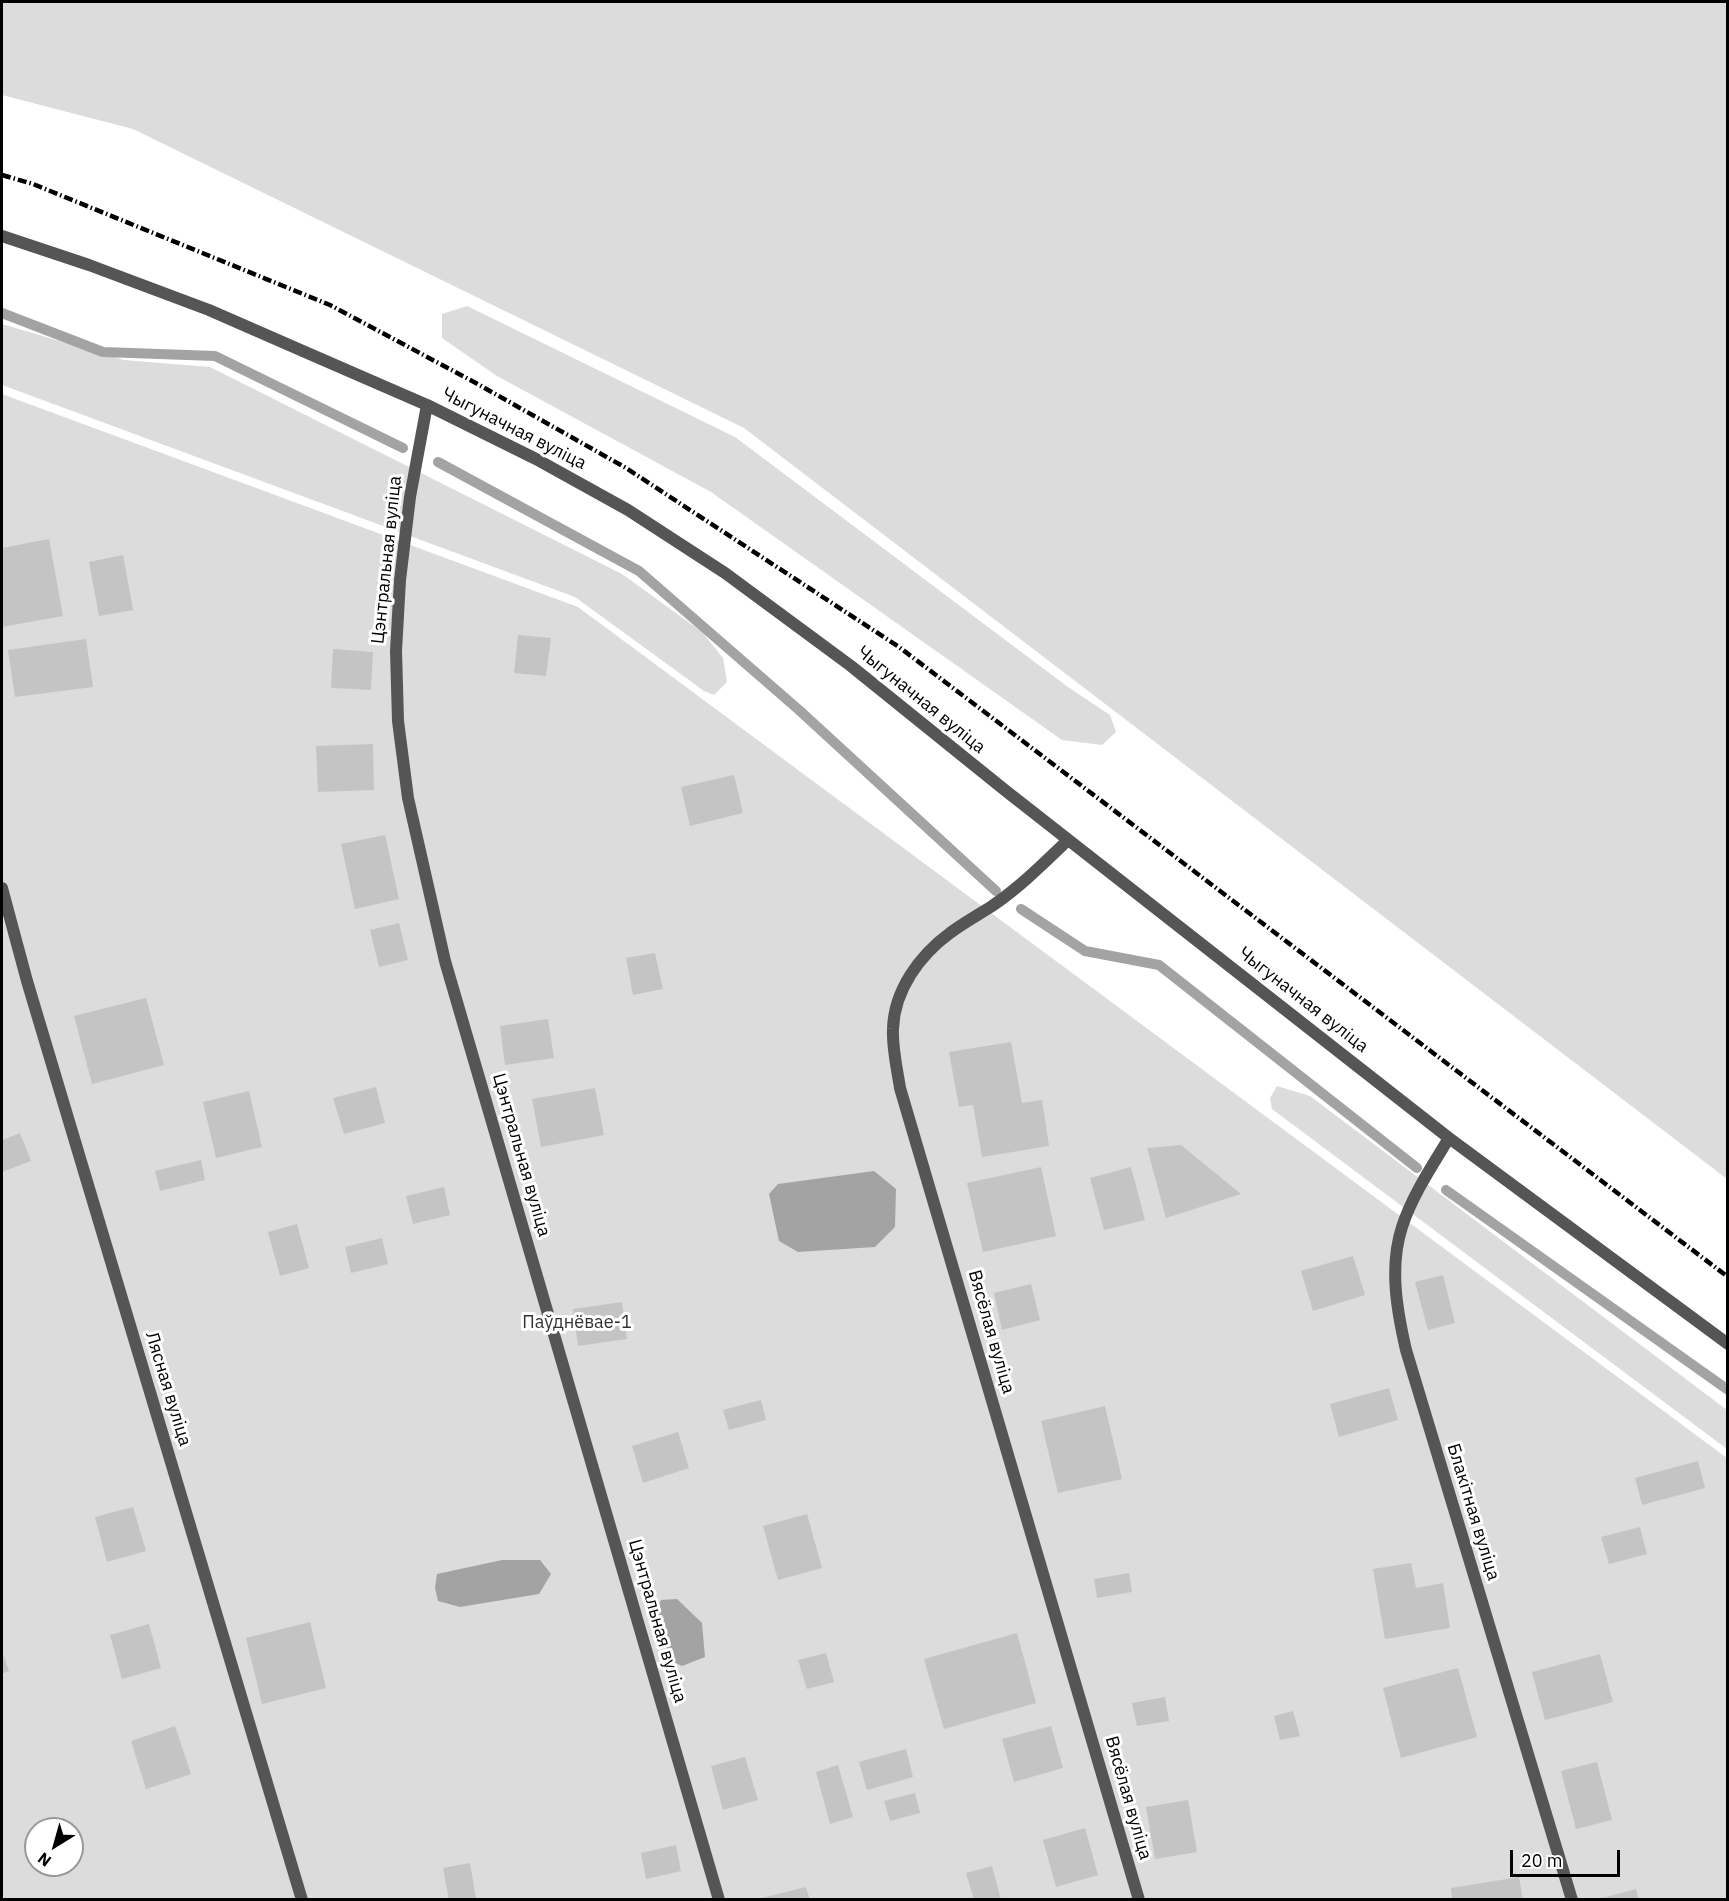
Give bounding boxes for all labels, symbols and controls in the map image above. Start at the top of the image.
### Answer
street label: Чыгуначная вуліца [438,383,590,475]
street label: Цэнтральная вуліца [367,475,407,645]
street label: Чыгуначная вуліца [852,642,990,758]
street label: Чыгуначная вуліца [1234,943,1372,1057]
street label: Цэнтральная вуліца [487,1071,555,1239]
street label: Вясёлая вуліца [963,1268,1019,1396]
park label: Паўднёвае-1 [522,1312,632,1334]
street label: Лясная вуліца [140,1329,196,1449]
street label: Блакітная вуліца [1442,1441,1504,1583]
street label: Цэнтральная вуліца [623,1537,691,1705]
street label: Вясёлая вуліца [1100,1734,1156,1862]
north arrow [24,1817,84,1877]
scale bar [1513,1838,1622,1876]
text: N [34,1848,55,1871]
text: 20 m [1521,1849,1563,1872]

